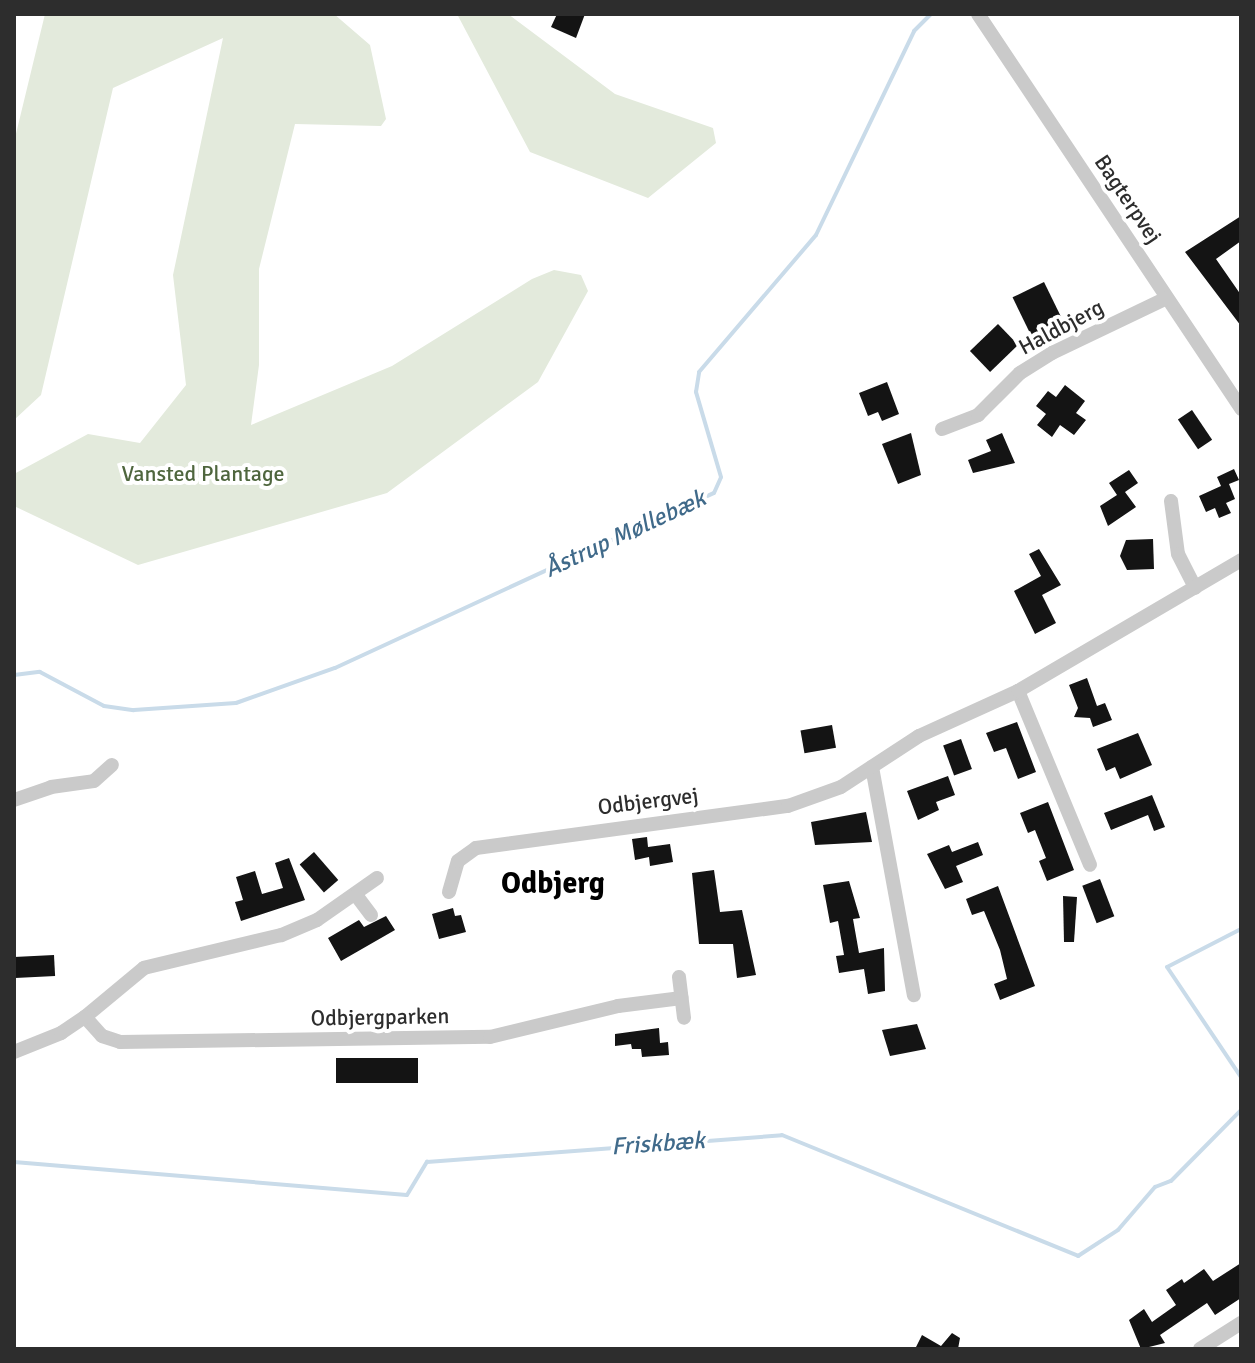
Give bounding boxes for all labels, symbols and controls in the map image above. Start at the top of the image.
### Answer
street label: Bagterpvej [1089,150,1167,248]
street label: Haldbjerg [1014,294,1108,360]
park label: Vansted Plantage [121,461,285,487]
water label: Åstrup Møllebæk [540,484,710,584]
street label: Odbjergvej [596,782,700,820]
district label: Odbjerg [501,866,605,902]
street label: Odbjergparken [310,1003,450,1031]
water label: Friskbæk [610,1126,706,1162]

